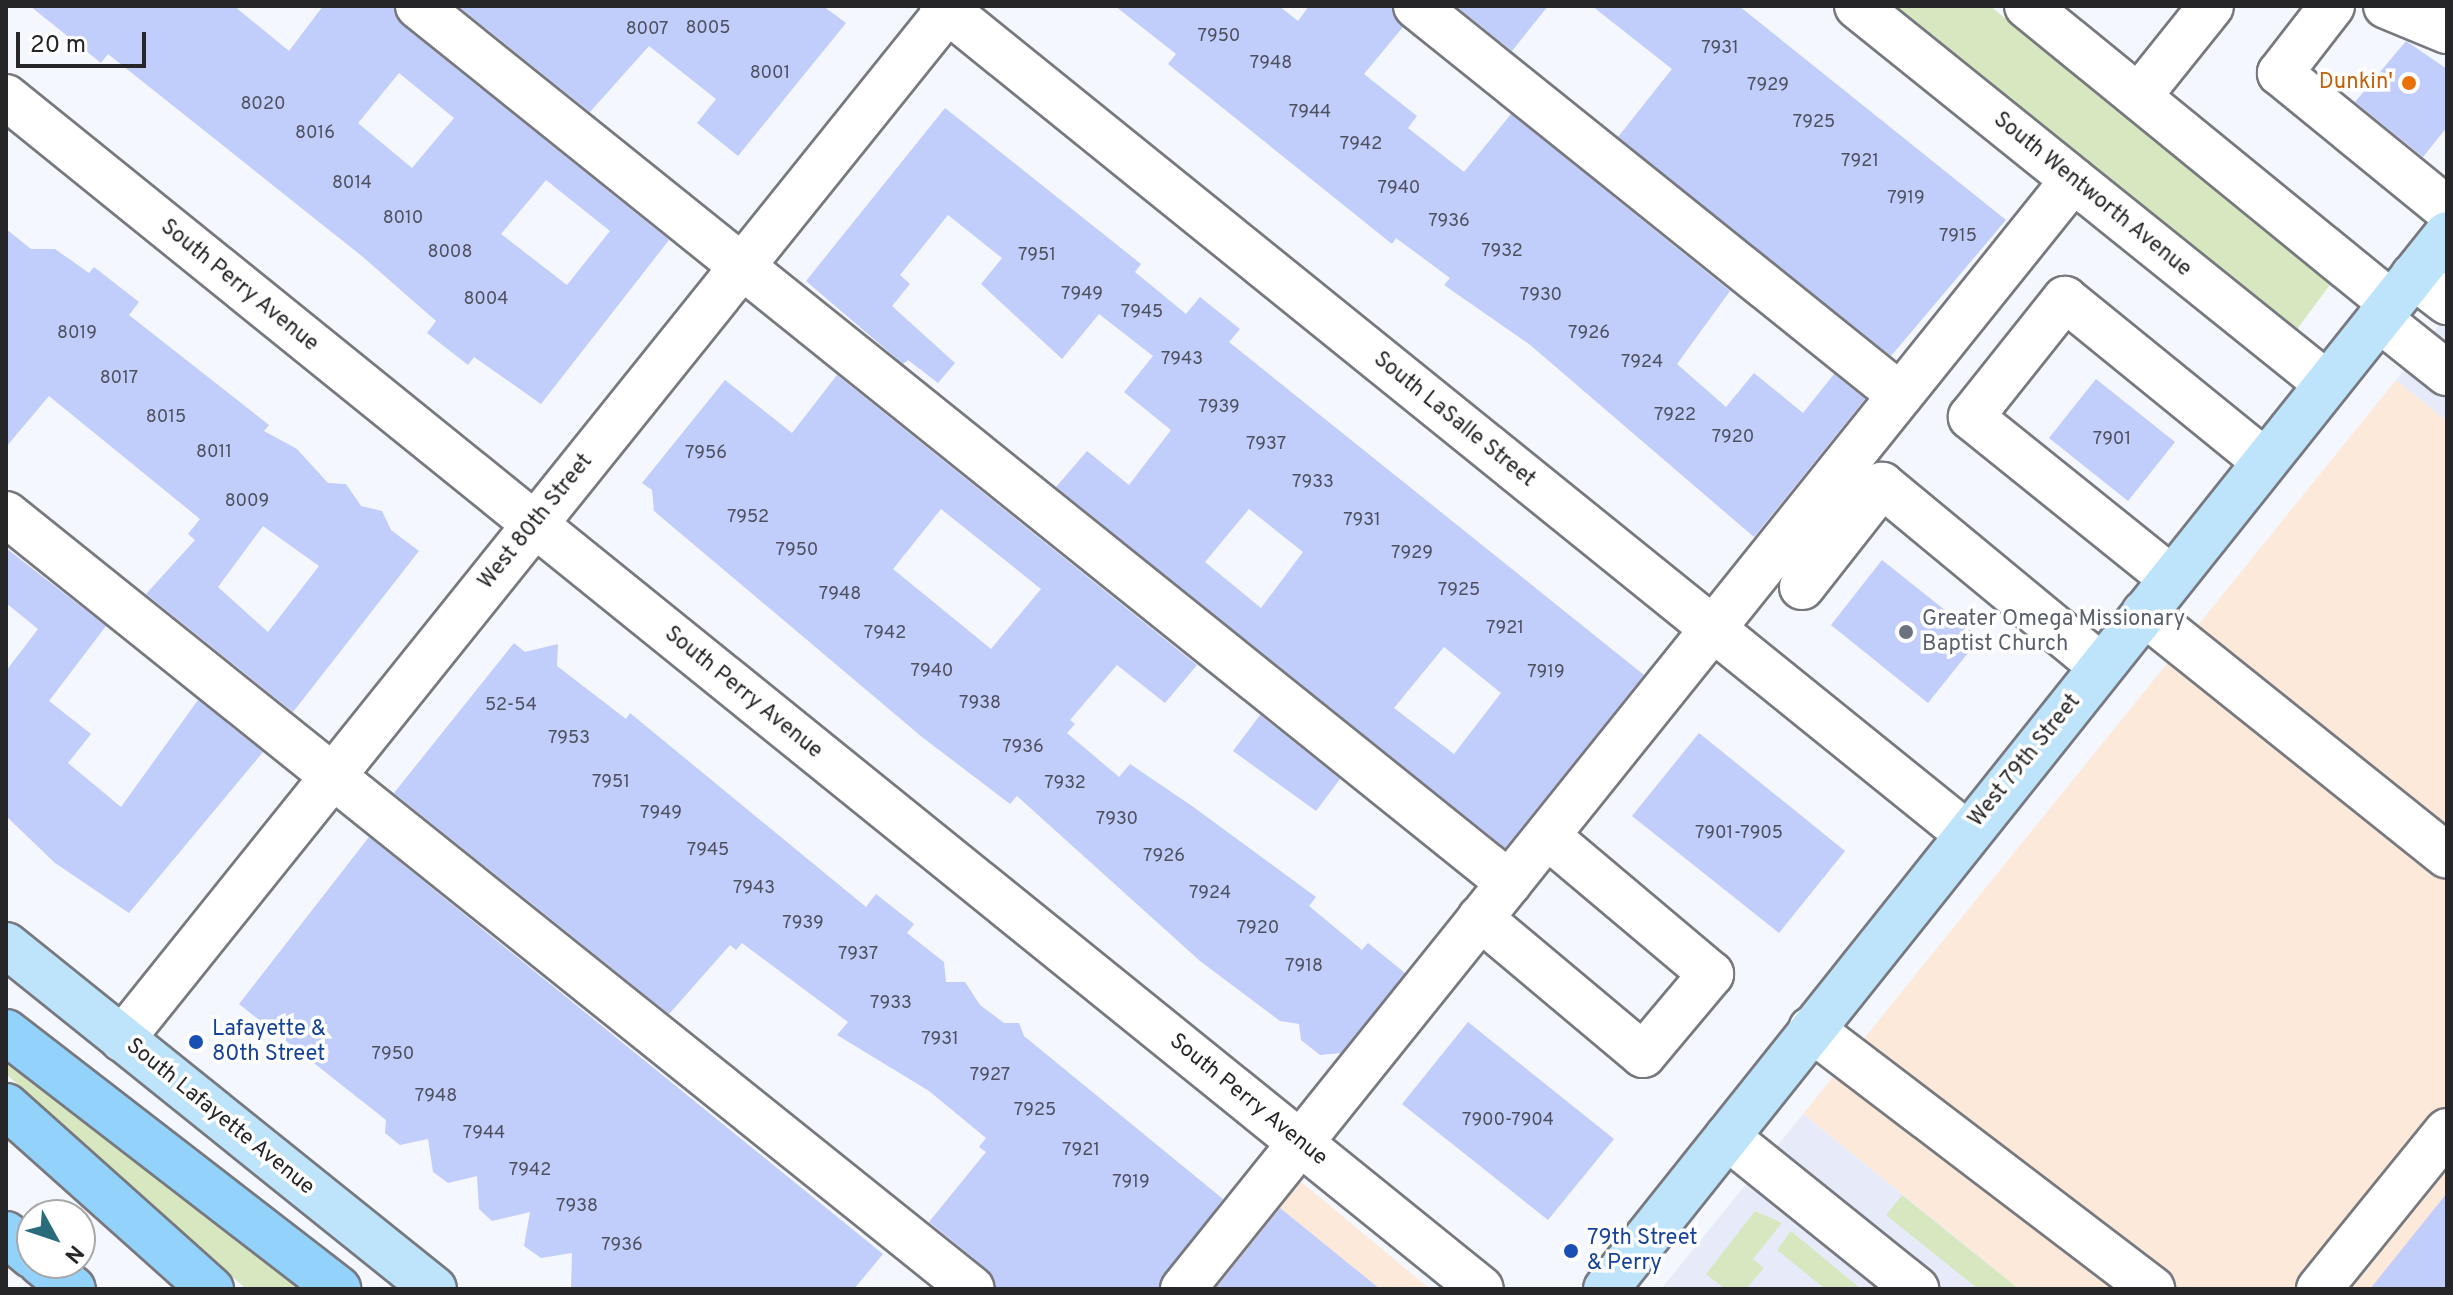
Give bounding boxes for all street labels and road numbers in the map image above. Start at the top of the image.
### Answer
street label: South Wentworth Avenue [1987,107,2197,283]
street label: South Perry Avenue [154,214,324,358]
street label: South LaSalle Street [1368,347,1540,493]
street label: West 80th Street [473,449,599,595]
street label: South Perry Avenue [658,621,828,765]
street label: West 79th Street [1963,689,2087,833]
street label: South Perry Avenue [1163,1028,1333,1172]
street label: South Lafayette Avenue [120,1033,320,1201]

